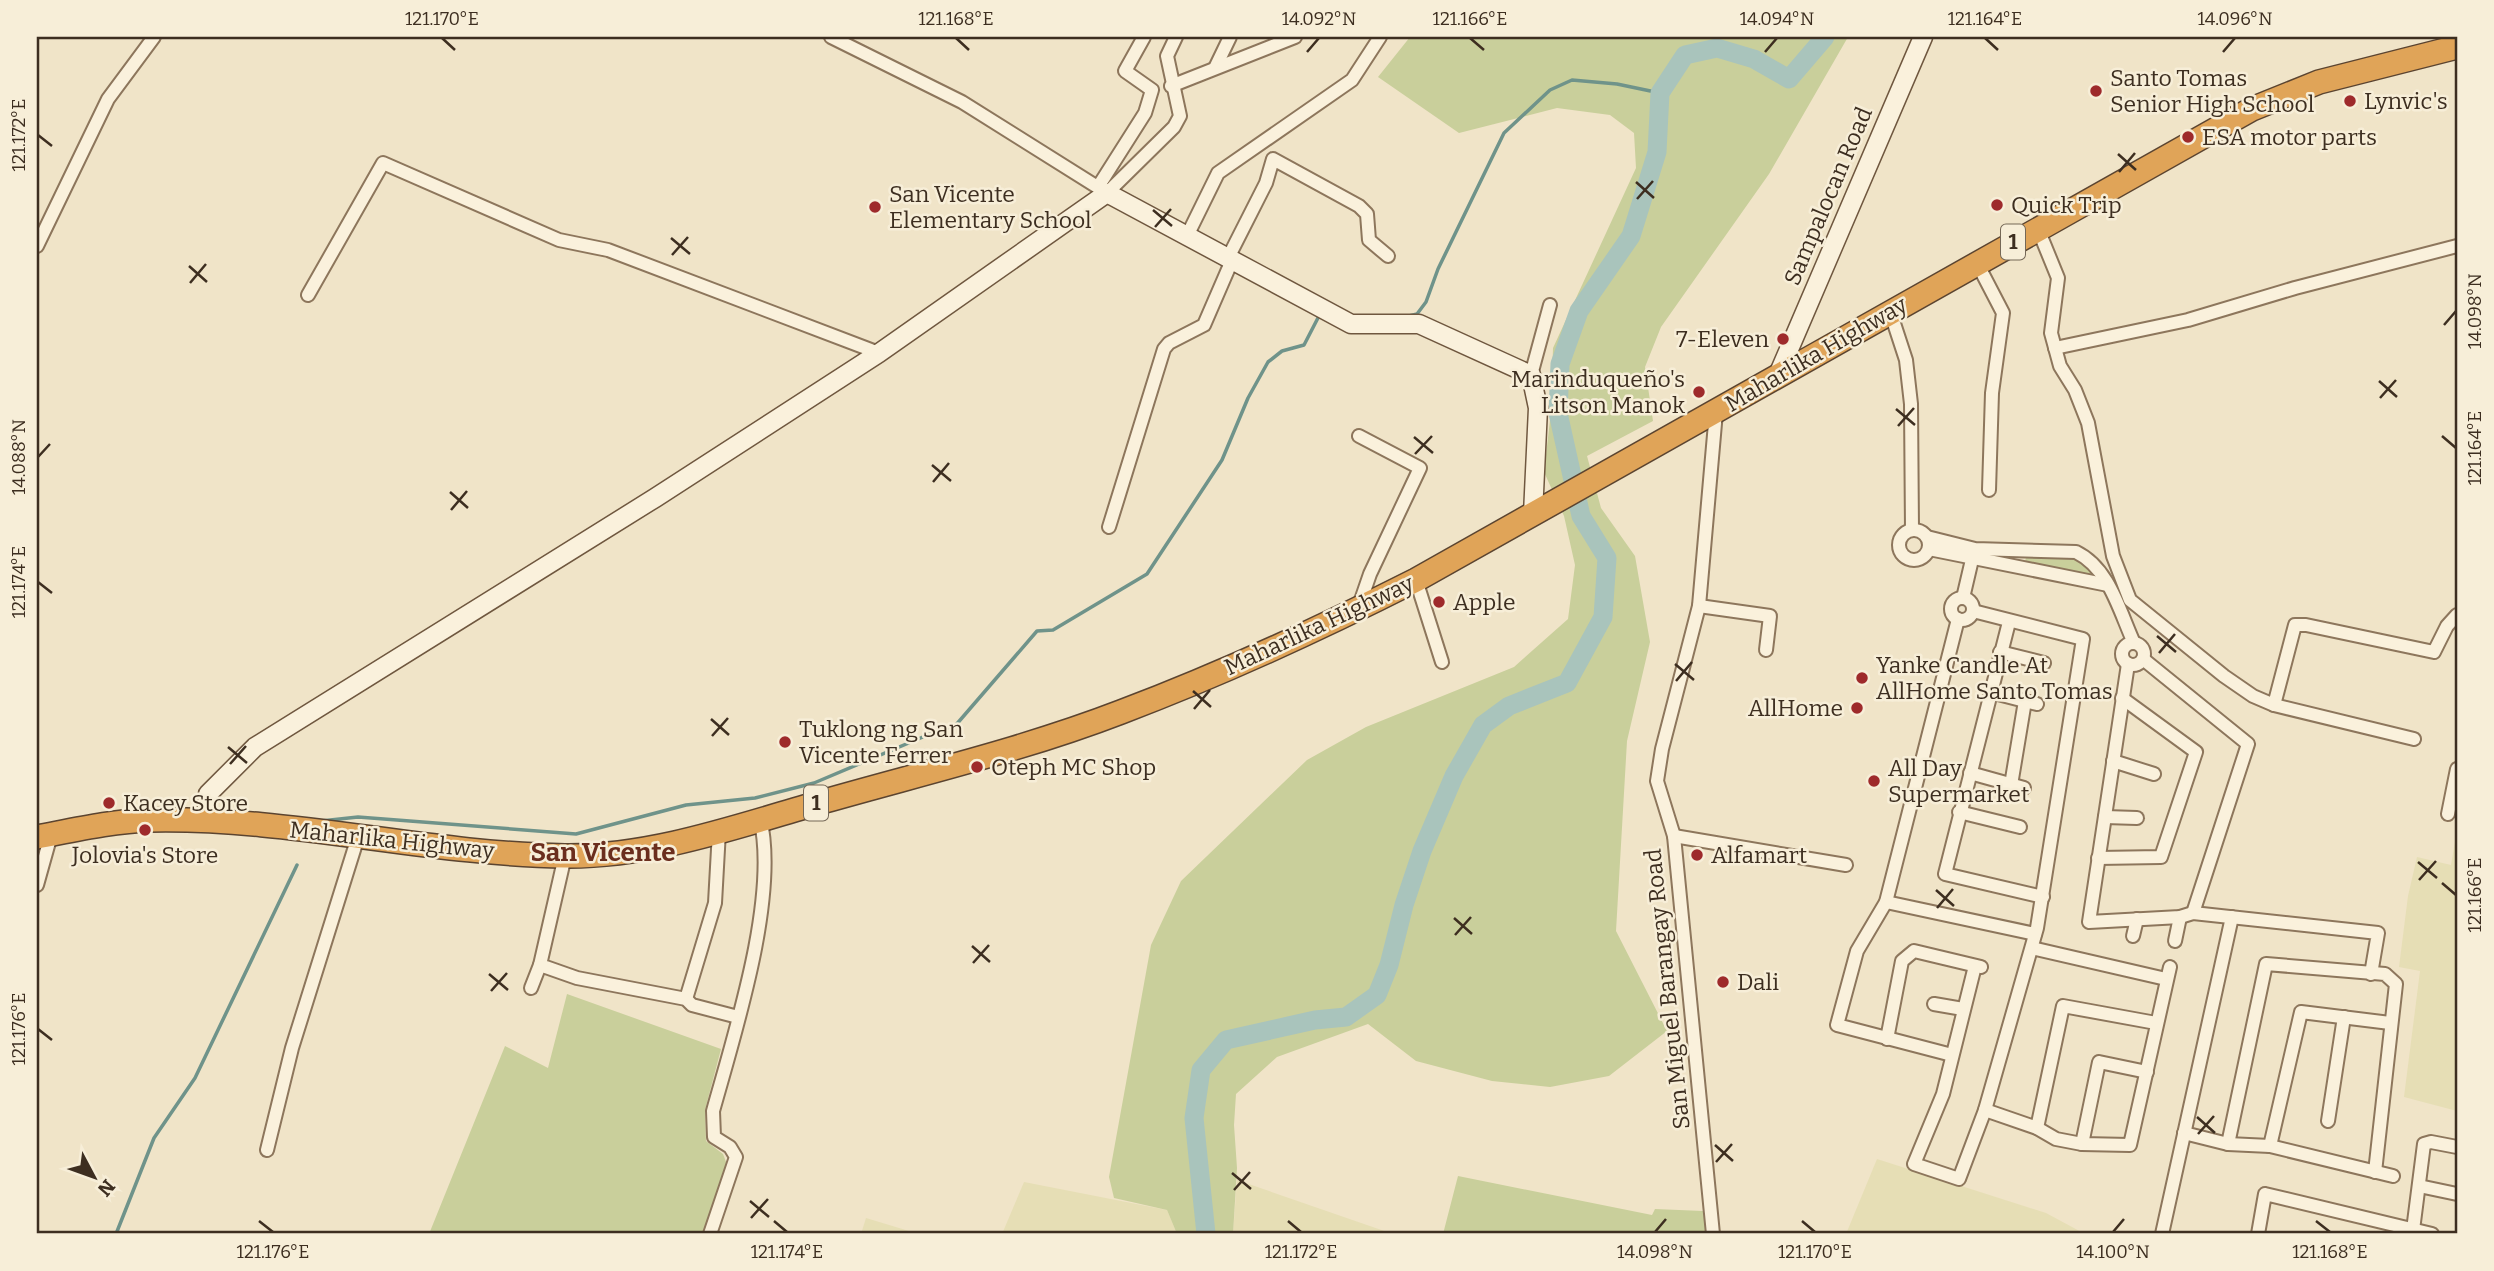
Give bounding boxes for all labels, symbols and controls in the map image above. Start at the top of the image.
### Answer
text: 121.170°E [405,8,479,30]
text: 121.168°E [918,8,994,30]
text: 14.092°N [1282,8,1356,30]
text: 121.166°E [1433,8,1507,30]
text: 14.094°N [1740,8,1814,30]
text: 121.164°E [1948,8,2022,30]
text: 14.096°N [2198,8,2272,30]
place label: Santo Tomas Senior High School [2110,64,2315,118]
marker: Santo Tomas Senior High School [2088,83,2104,99]
place label: Lynvic's [2364,87,2448,115]
marker: Lynvic's [2342,93,2358,109]
text: 121.172°E [8,99,30,171]
street label: Sampalocan Road [1778,102,1878,289]
place label: ESA motor parts [2202,123,2377,151]
marker: ESA motor parts [2180,129,2196,145]
place label: San Vicente Elementary School [889,180,1092,234]
place label: Quick Trip [2011,191,2122,219]
marker: Quick Trip [1989,197,2005,213]
marker: San Vicente Elementary School [867,199,883,215]
road number: 1 [2001,224,2025,260]
text: 14.098°N [2464,273,2486,349]
street label: Maharlika Highway [1720,290,1913,418]
place label: 7-Eleven [1676,325,1769,353]
marker: 7-Eleven [1775,331,1791,347]
place label: Marinduqueño's Litson Manok [1511,365,1685,419]
marker: Marinduqueño's Litson Manok [1691,384,1707,400]
text: 121.164°E [2464,411,2486,485]
text: 14.088°N [8,419,30,495]
text: 121.174°E [8,546,30,618]
street label: Maharlika Highway [1220,568,1419,681]
place label: Apple [1453,588,1515,616]
marker: Apple [1431,594,1447,610]
place label: Yanke Candle At AllHome Santo Tomas [1876,651,2113,705]
marker: Yanke Candle At AllHome Santo Tomas [1854,670,1870,686]
place label: AllHome [1748,694,1843,722]
marker: AllHome [1849,700,1865,716]
place label: Tuklong ng San Vicente Ferrer [799,715,964,769]
marker: Tuklong ng San Vicente Ferrer [777,734,793,750]
place label: Oteph MC Shop [991,753,1156,781]
place label: All Day Supermarket [1888,754,2029,808]
marker: Oteph MC Shop [969,759,985,775]
marker: All Day Supermarket [1866,773,1882,789]
road number: 1 [804,786,828,820]
place label: Kacey Store [123,789,248,817]
marker: Kacey Store [101,795,117,811]
street label: Maharlika Highway [288,815,497,865]
marker: Jolovia's Store [137,822,153,838]
district label: San Vicente [530,837,676,868]
place label: Jolovia's Store [71,841,218,869]
place label: Alfamart [1711,841,1807,869]
street label: San Miguel Barangay Road [1638,847,1696,1131]
marker: Alfamart [1689,847,1705,863]
text: 121.166°E [2464,858,2486,932]
place label: Dali [1737,968,1779,996]
marker: Dali [1715,974,1731,990]
text: 121.176°E [8,993,30,1065]
north arrow [60,1142,130,1212]
text: N [93,1175,120,1201]
text: 121.176°E [237,1241,309,1263]
text: 121.174°E [751,1241,823,1263]
text: 121.172°E [1265,1241,1337,1263]
text: 14.098°N [1617,1241,1693,1263]
text: 121.170°E [1778,1241,1852,1263]
text: 14.100°N [2076,1241,2150,1263]
text: 121.168°E [2292,1241,2368,1263]

